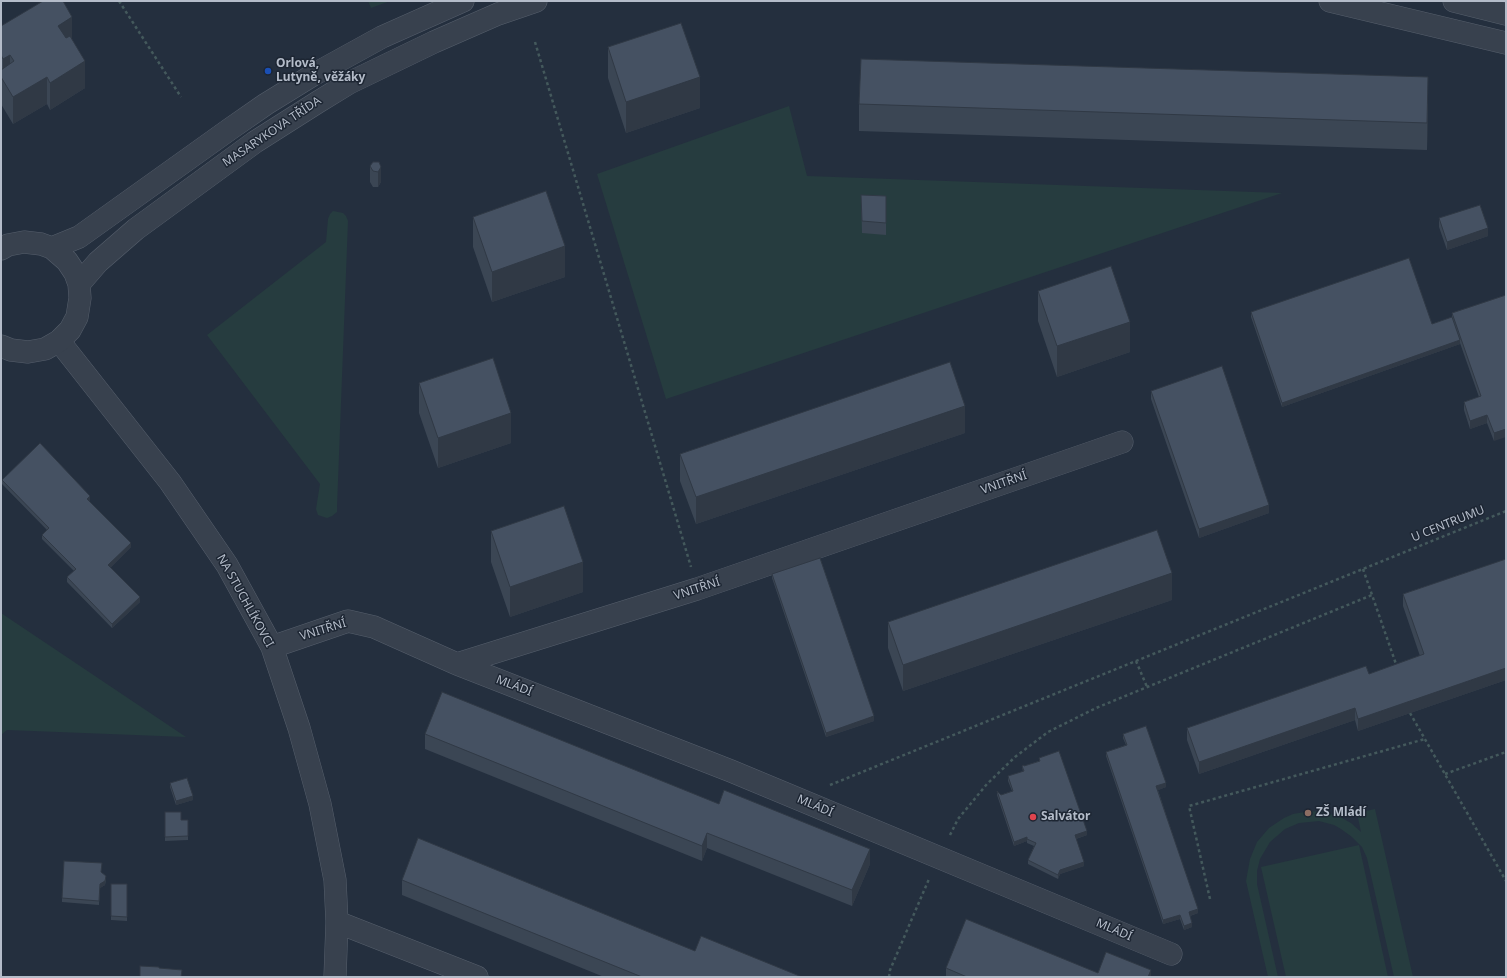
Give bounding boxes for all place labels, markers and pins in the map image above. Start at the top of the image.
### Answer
place label: Orlová, Lutyně, věžáky [276,57,365,85]
marker: Orlová, Lutyně, věžáky [263,66,273,76]
place label: ZŠ Mládí [1316,806,1366,820]
marker: ZŠ Mládí [1303,808,1313,818]
place label: Salvátor [1041,810,1090,824]
marker: Salvátor [1028,812,1038,822]

